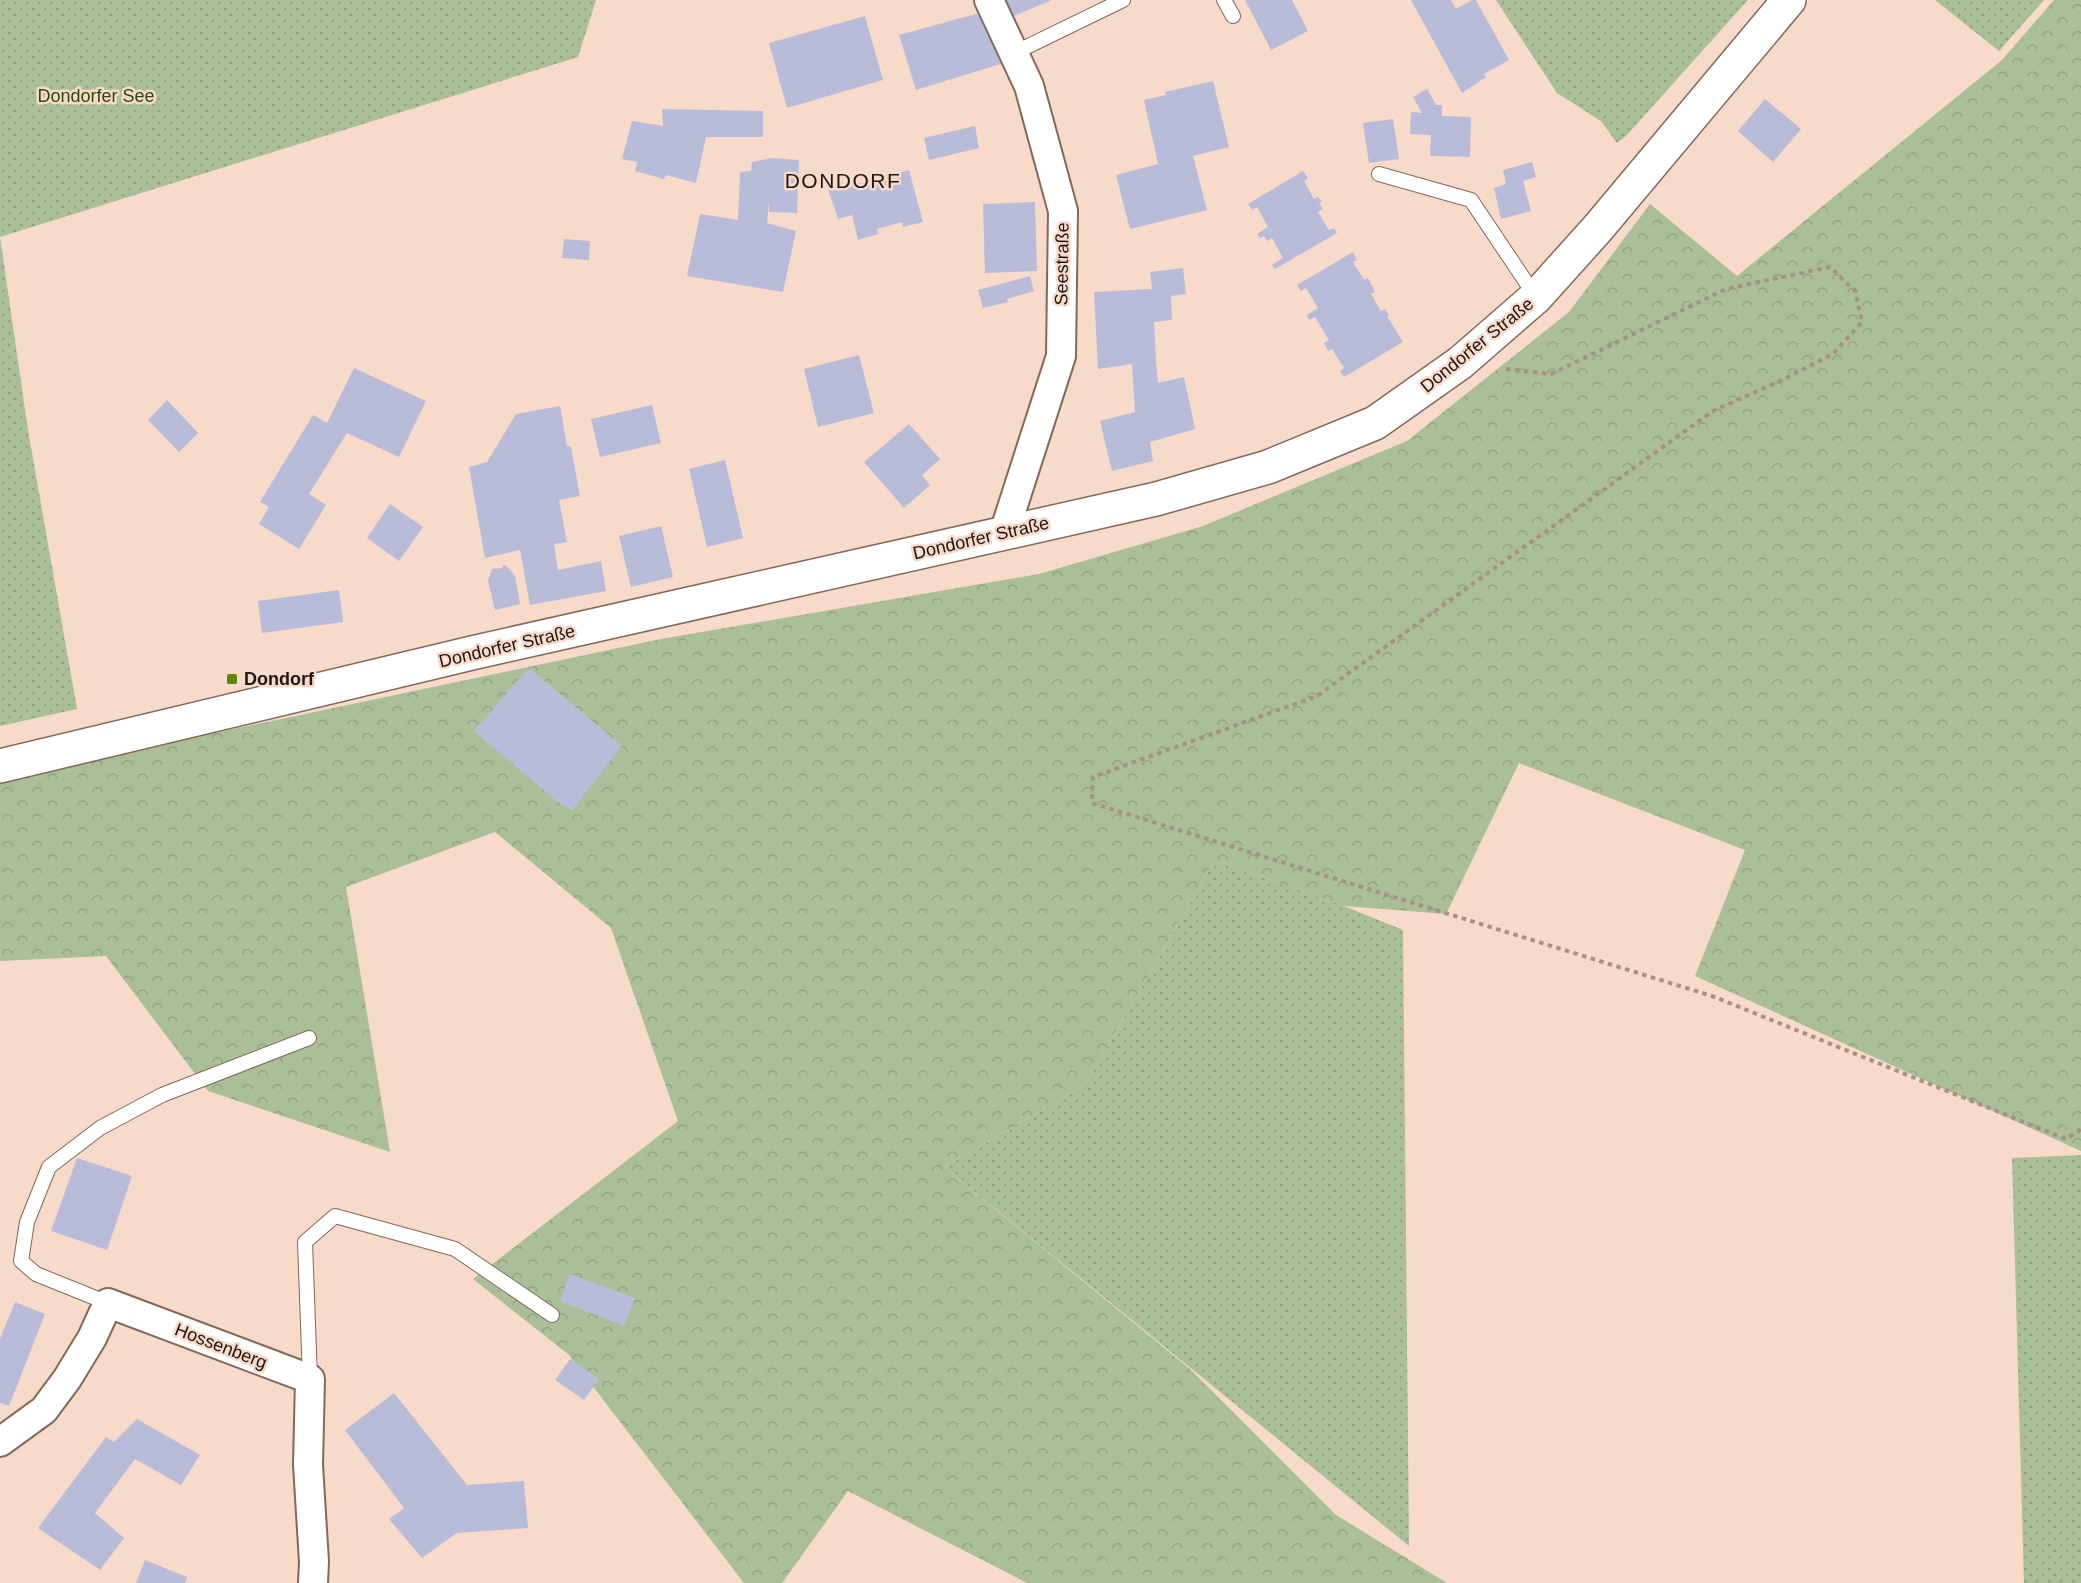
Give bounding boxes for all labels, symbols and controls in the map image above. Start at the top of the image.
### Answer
park label: Dondorfer See [37,86,155,106]
district label: DONDORF [785,169,901,192]
street label: Seestraße [1051,222,1073,306]
street label: Dondorfer Straße [1417,293,1537,397]
street label: Dondorfer Straße [911,513,1051,563]
street label: Dondorfer Straße [437,621,577,671]
place label: Dondorf [244,669,315,689]
marker: Dondorf [225,672,239,686]
street label: Hossenberg [172,1319,270,1373]

